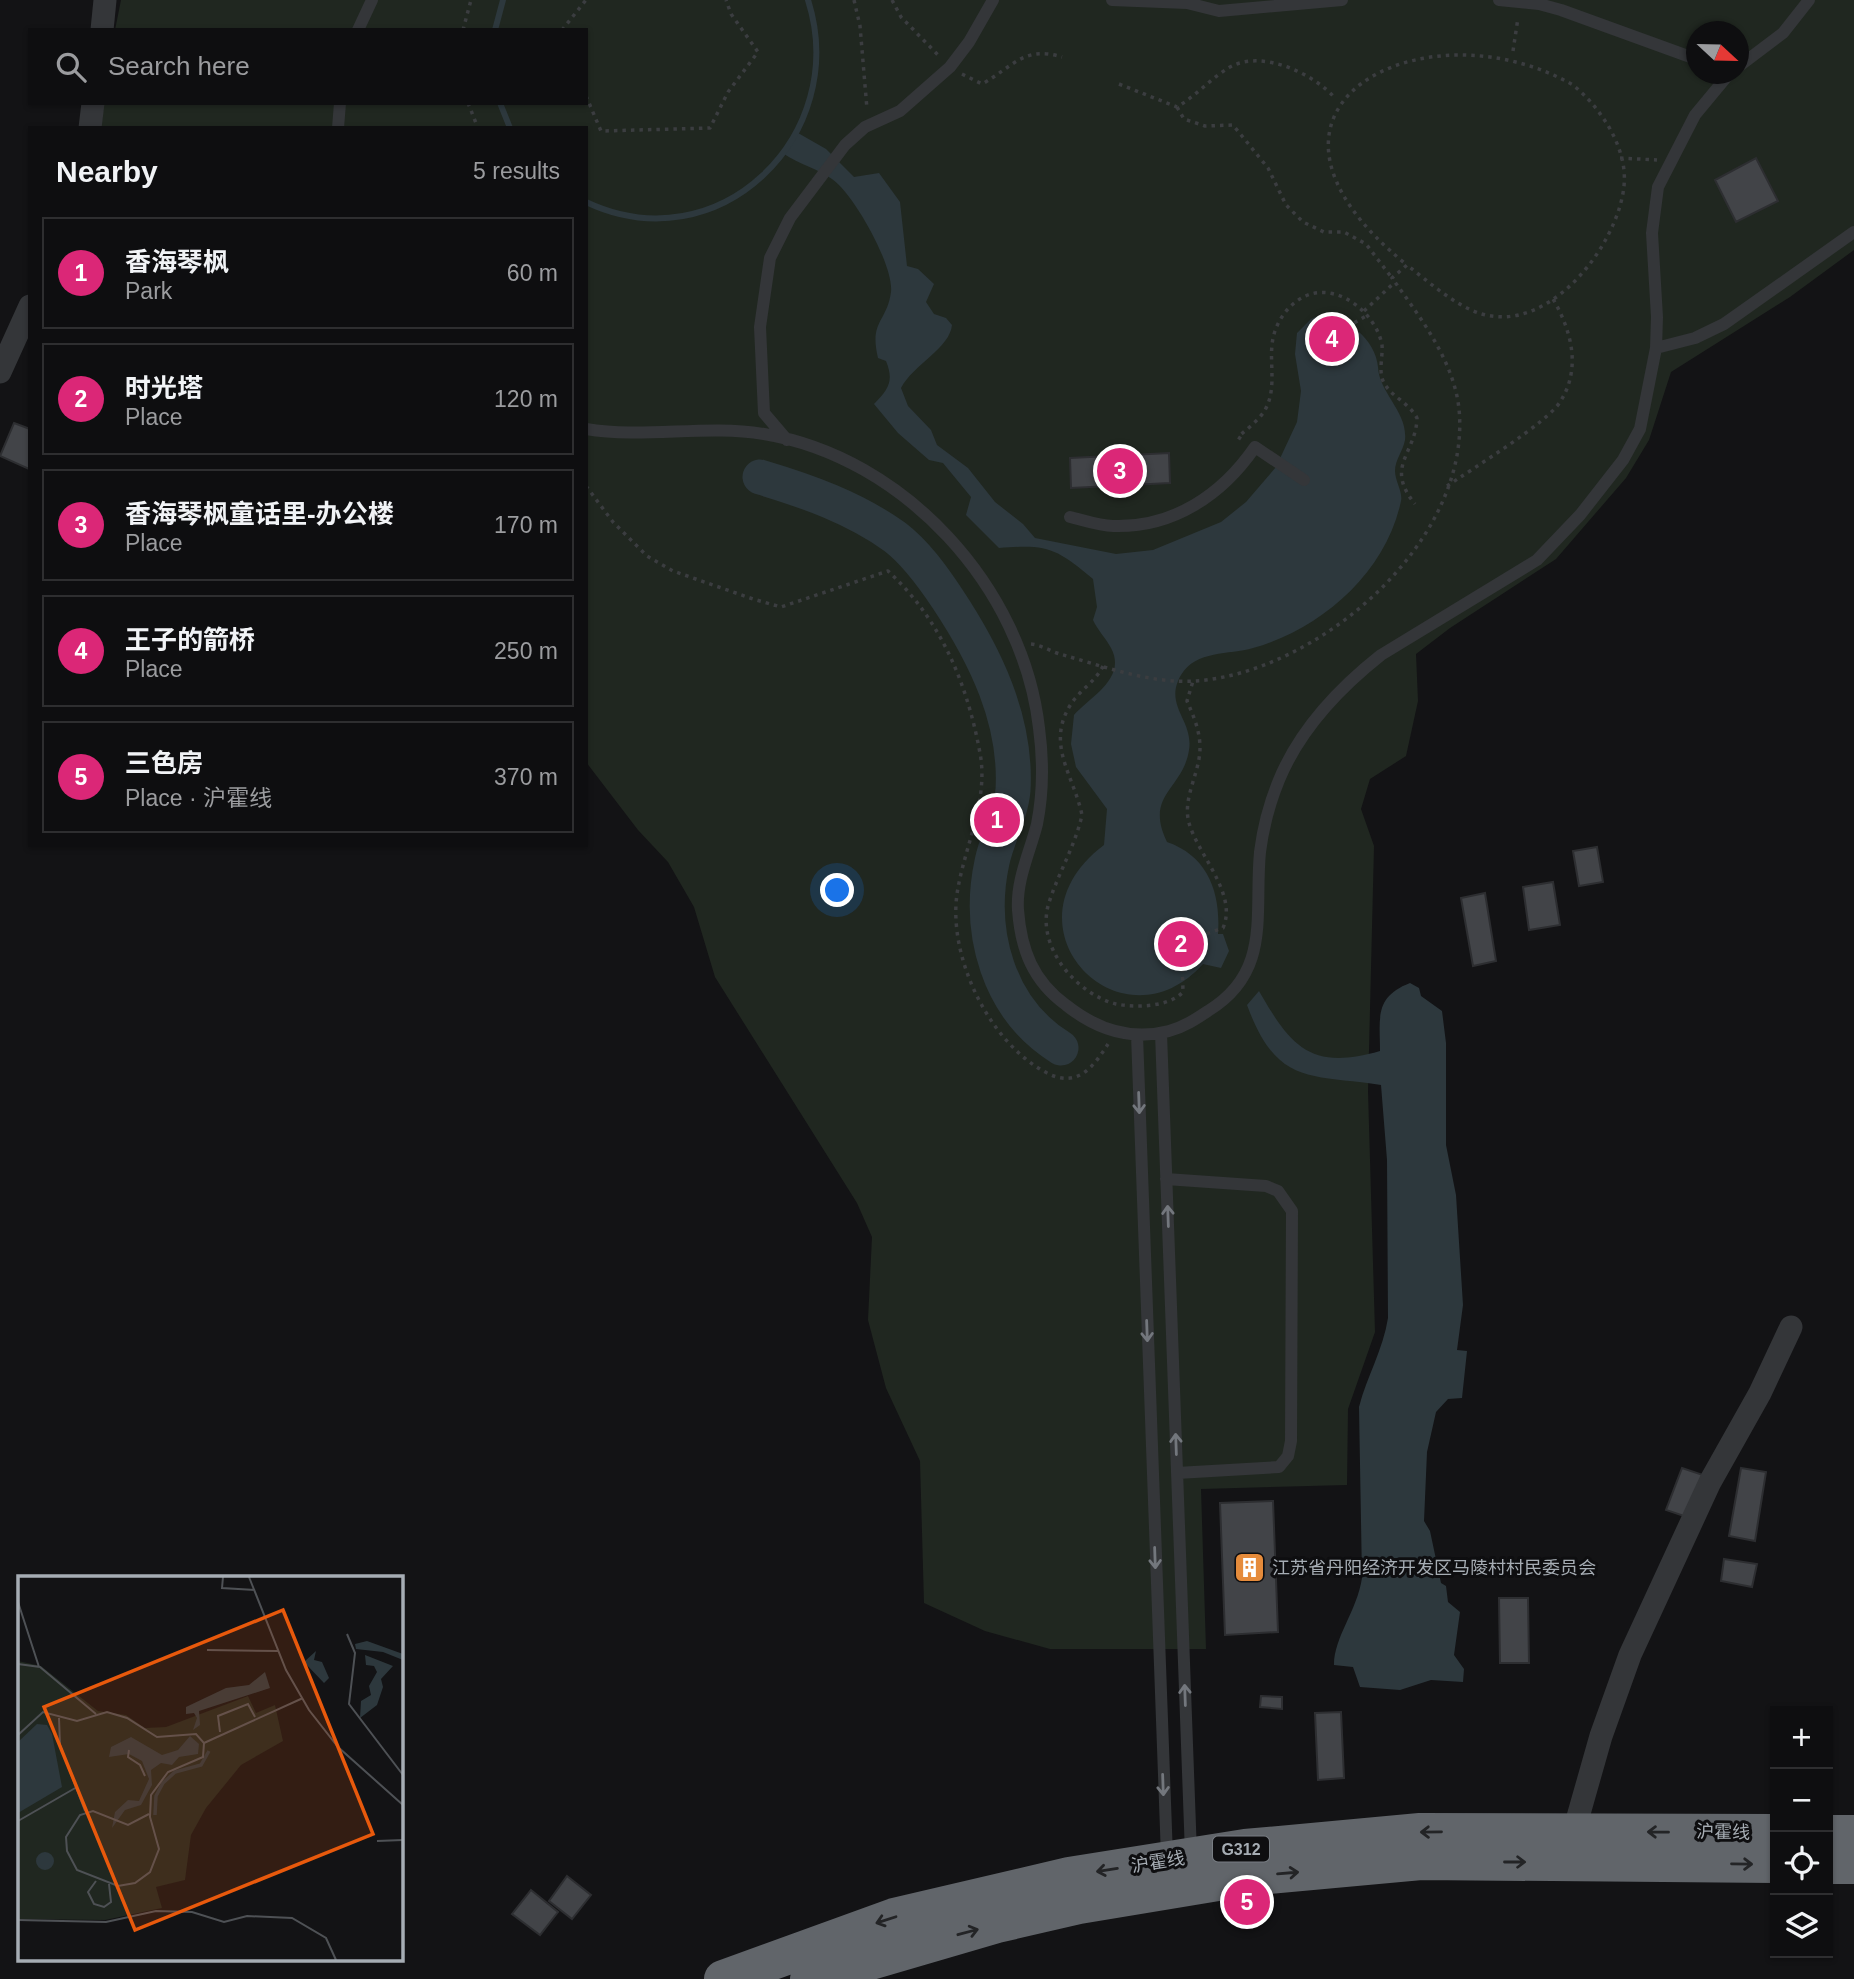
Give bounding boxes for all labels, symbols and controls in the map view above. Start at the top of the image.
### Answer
north arrow [1686,21,1749,84]
search box [28,28,588,105]
icon: search [52,48,90,86]
text: Search here [108,51,250,81]
text: Nearby [56,155,158,188]
text: 5 results [473,158,560,184]
text: 香海琴枫 [125,247,229,277]
text: 1 [75,260,87,286]
text: 60 m [507,260,558,286]
text: Park [125,278,172,304]
pin: 4 [1309,313,1355,365]
text: 时光塔 [125,373,203,403]
text: 2 [75,386,87,412]
text: 120 m [494,386,558,412]
text: Place [125,404,183,430]
pin: 3 [1097,445,1143,497]
text: 香海琴枫童话里-办公楼 [125,499,394,529]
text: 3 [75,512,87,538]
text: 170 m [494,512,558,538]
text: Place [125,530,183,556]
text: 王子的箭桥 [125,625,255,655]
text: 4 [75,638,87,664]
text: 250 m [494,638,558,664]
text: Place [125,656,183,682]
text: 三色房 [125,748,203,778]
text: 5 [75,764,87,790]
text: 370 m [494,764,558,790]
text: Place · 沪霍线 [125,785,272,811]
pin: 1 [974,794,1020,846]
your location [820,873,854,907]
pin: 2 [1158,918,1204,970]
one-way arrow [1133,1092,1146,1115]
one-way arrow [1161,1205,1174,1228]
one-way arrow [1141,1319,1154,1342]
one-way arrow [1169,1432,1182,1455]
one-way arrow [1149,1546,1162,1569]
building icon: 江苏省丹阳经济开发区马陵村村民委员会 [1232,1551,1266,1585]
place label: 江苏省丹阳经济开发区马陵村村民委员会 [1272,1558,1596,1578]
inset map [18,1576,402,1962]
one-way arrow [1179,1684,1192,1707]
map controls [1770,1706,1833,1958]
button: + [1770,1706,1833,1769]
button: − [1770,1769,1833,1832]
one-way arrow [1157,1774,1170,1797]
street label: 沪霍线 [1696,1822,1750,1842]
one-way arrow [1419,1825,1442,1839]
one-way arrow [1647,1825,1670,1838]
button: locate [1770,1832,1833,1895]
road number: G312 [1213,1837,1269,1862]
street label: 沪霍线 [1130,1848,1186,1876]
one-way arrow [1503,1855,1526,1868]
one-way arrow [1730,1857,1753,1871]
one-way arrow [1097,1864,1119,1877]
one-way arrow [1276,1866,1299,1879]
pin: 5 [1224,1876,1270,1928]
button: layers [1770,1895,1833,1958]
one-way arrow [875,1915,897,1927]
one-way arrow [956,1925,979,1938]

